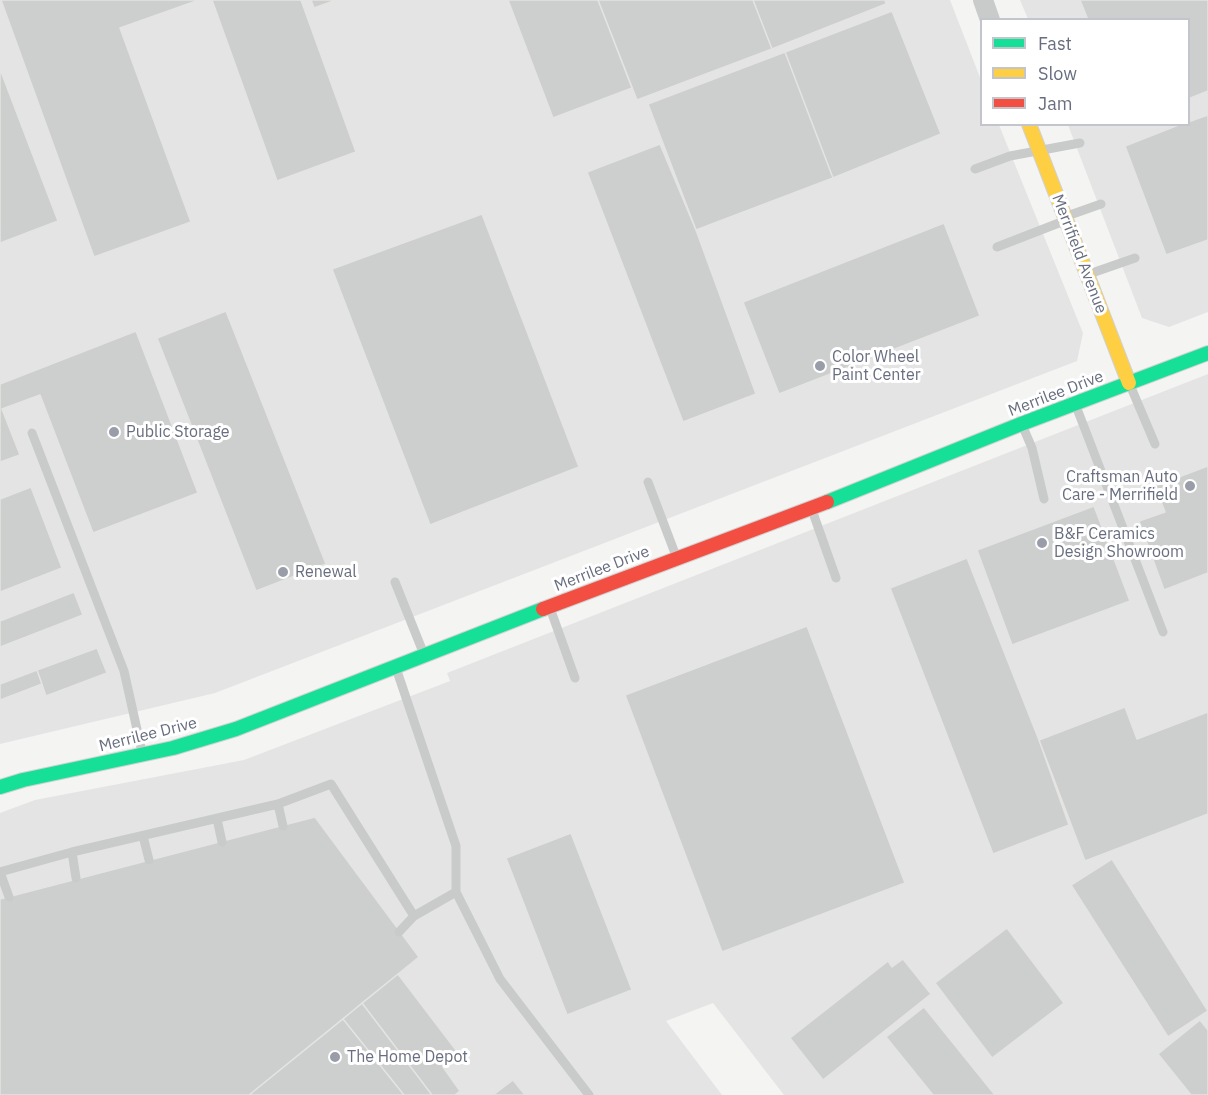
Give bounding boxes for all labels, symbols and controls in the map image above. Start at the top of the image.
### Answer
legend [980,18,1190,126]
text: Fast [1038,32,1072,55]
text: Slow [1038,62,1077,85]
text: Jam [1038,92,1073,115]
street label: Merrifield Avenue [1047,192,1111,316]
place label: Color Wheel Paint Center [832,347,921,385]
marker: Color Wheel Paint Center [813,359,827,373]
street label: Merrilee Drive [1006,367,1106,421]
place label: Public Storage [126,422,230,442]
marker: Public Storage [107,425,121,439]
place label: Craftsman Auto Care - Merrifield [1062,467,1178,505]
marker: Craftsman Auto Care - Merrifield [1183,479,1197,493]
place label: B&F Ceramics Design Showroom [1054,524,1184,562]
marker: B&F Ceramics Design Showroom [1035,536,1049,550]
street label: Merrilee Drive [552,542,652,596]
place label: Renewal [295,562,357,582]
marker: Renewal [276,565,290,579]
street label: Merrilee Drive [97,714,199,756]
place label: The Home Depot [347,1047,468,1067]
marker: The Home Depot [328,1050,342,1064]

